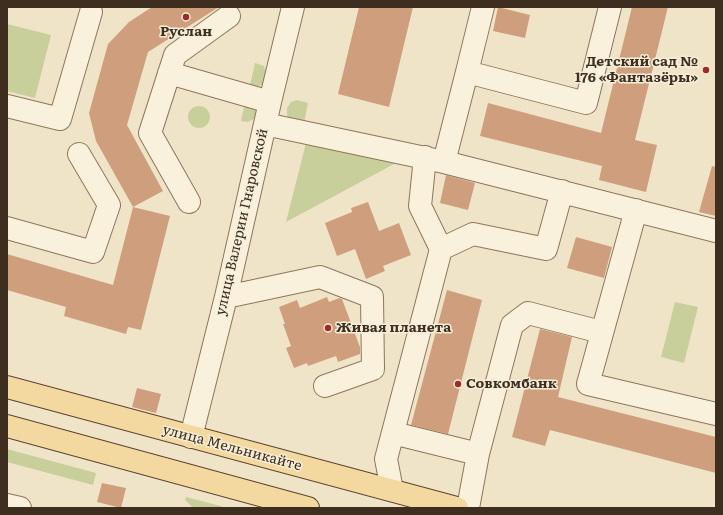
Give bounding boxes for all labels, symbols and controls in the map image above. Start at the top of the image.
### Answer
marker: Руслан [181,12,191,22]
place label: Руслан [160,24,212,40]
place label: Детский сад № 176 «Фантазёры» [575,54,698,86]
marker: Детский сад № 176 «Фантазёры» [701,65,711,75]
street label: улица Валерии Гнаровской [212,127,272,317]
place label: Живая планета [336,320,451,336]
marker: Живая планета [323,323,333,333]
place label: Совкомбанк [466,376,557,392]
marker: Совкомбанк [453,379,463,389]
street label: улица Мельникайте [161,421,303,475]

